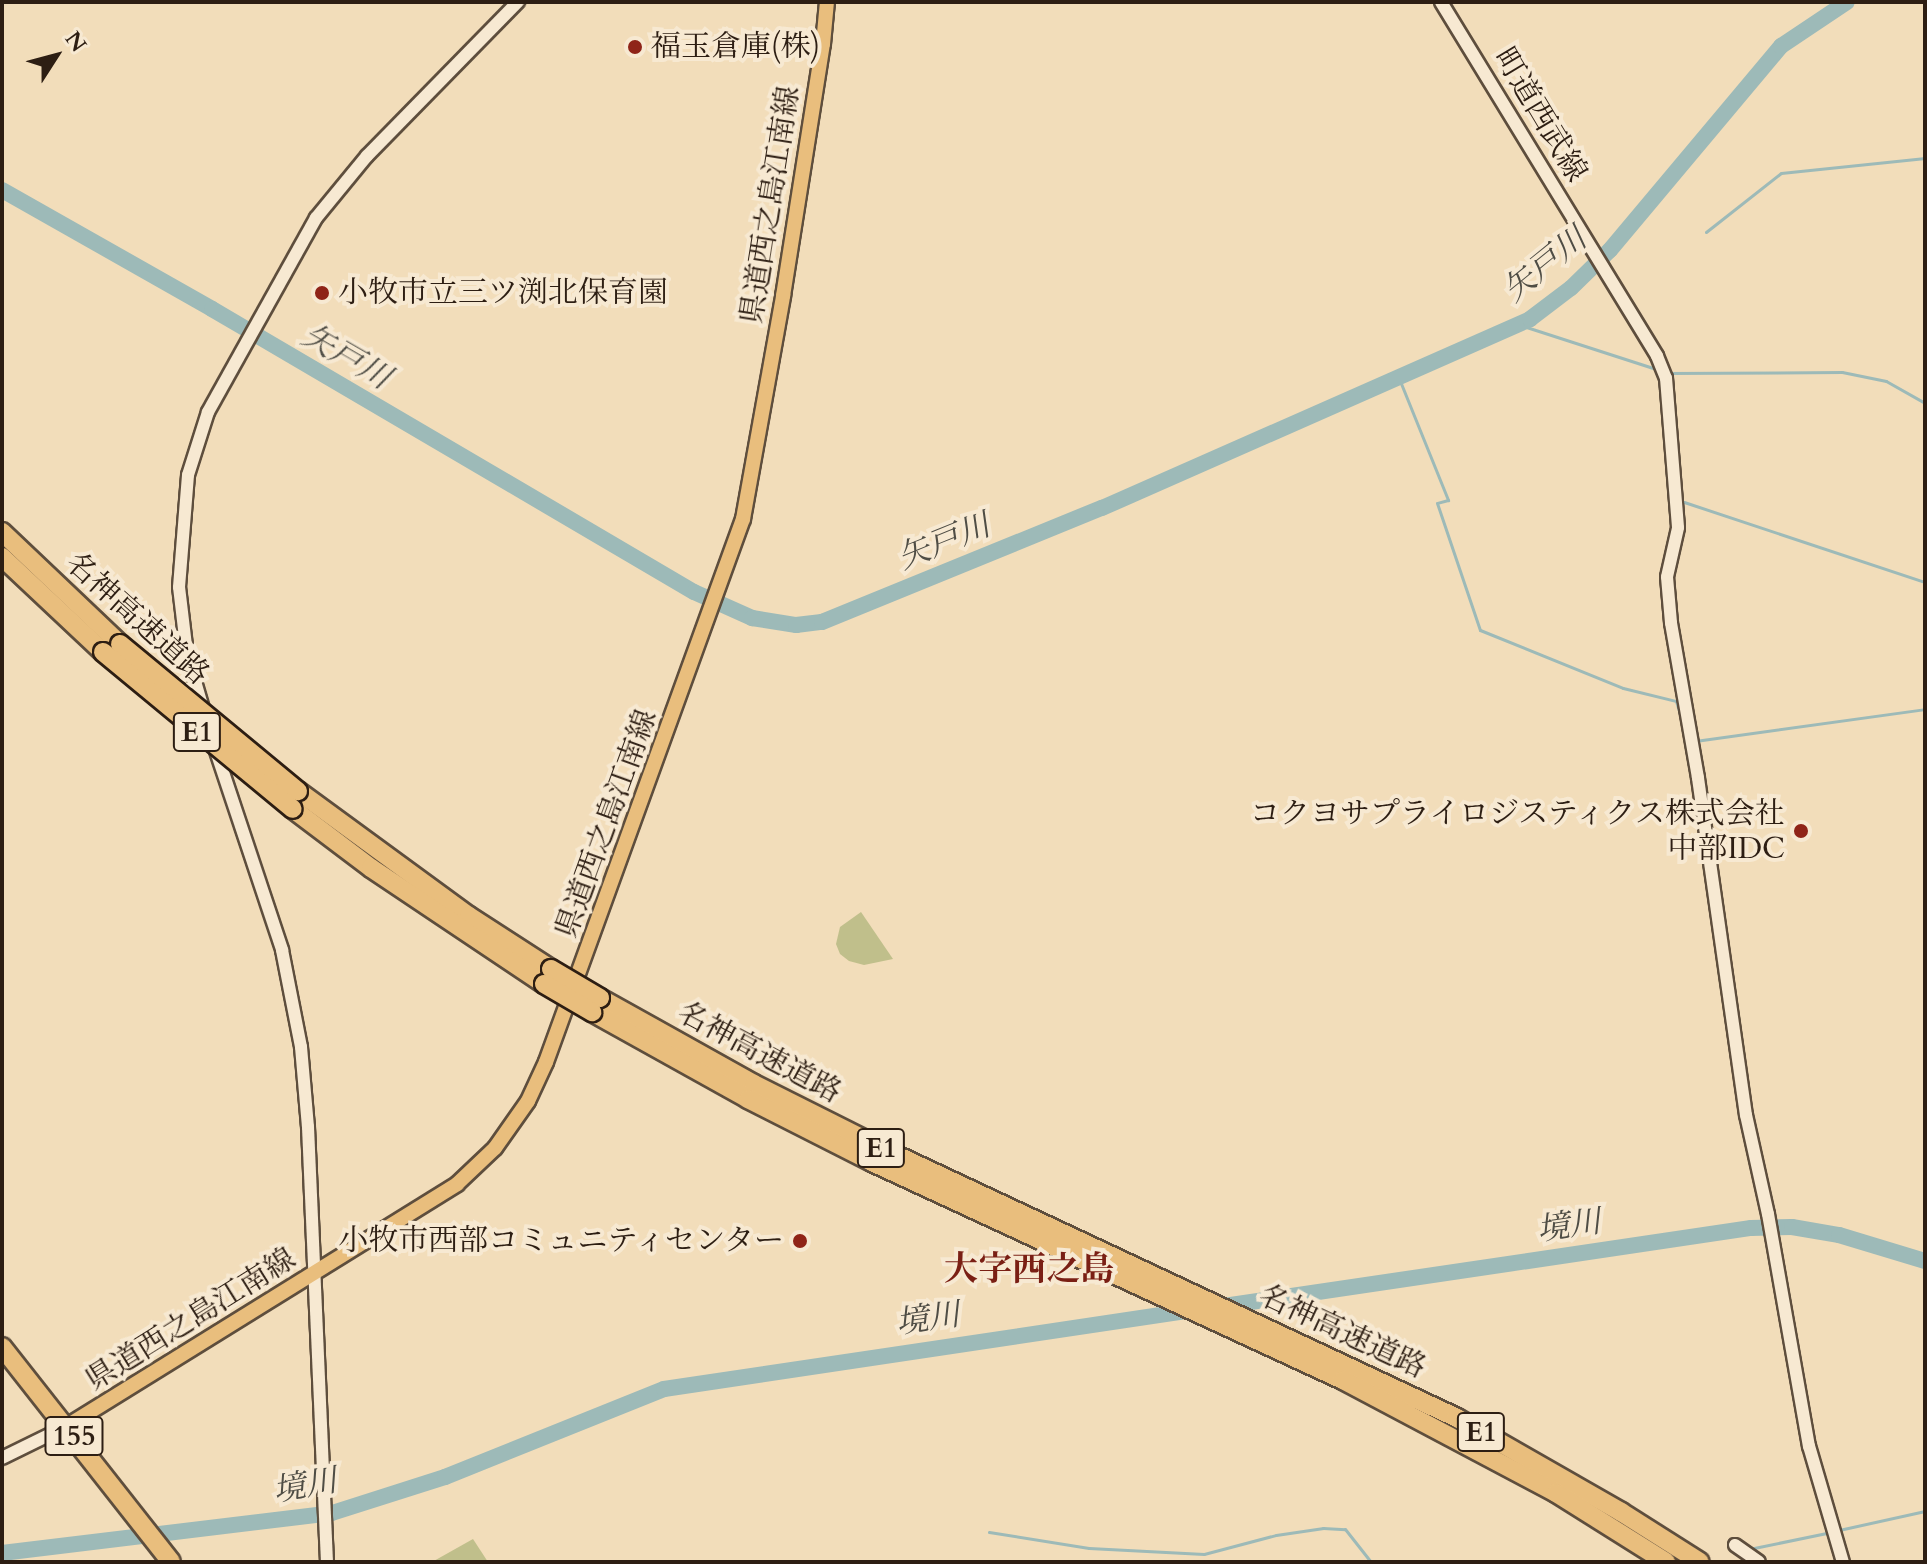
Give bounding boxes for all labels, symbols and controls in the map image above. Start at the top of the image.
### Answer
north arrow [16,16,96,96]
text: N [58,25,93,58]
place label: 福玉倉庫(株) [651,29,820,65]
marker: 福玉倉庫(株) [626,38,644,56]
street label: 町道西武線 [1486,41,1594,189]
street label: 県道西之島江南線 [734,84,808,326]
water label: 矢戸川 [1496,220,1594,310]
place label: 小牧市立三ツ渕北保育園 [338,275,668,311]
marker: 小牧市立三ツ渕北保育園 [313,284,331,302]
water label: 矢戸川 [295,316,397,398]
water label: 矢戸川 [892,506,996,578]
street label: 名神高速道路 [58,545,216,693]
street label: 県道西之島江南線 [549,705,665,943]
road number: E1 [171,708,223,756]
place label: コクヨサプライロジスティクス株式会社 中部IDC [1245,796,1785,866]
marker: コクヨサプライロジスティクス株式会社 中部IDC [1792,822,1810,840]
street label: 名神高速道路 [671,995,847,1111]
road number: E1 [855,1124,907,1172]
water label: 境川 [1535,1203,1603,1249]
place label: 小牧市西部コミュニティセンター [334,1223,784,1259]
marker: 小牧市西部コミュニティセンター [791,1232,809,1250]
street label: 県道西之島江南線 [80,1241,302,1399]
district label: 大字西之島 [944,1250,1114,1290]
street label: 名神高速道路 [1253,1278,1431,1386]
water label: 境川 [894,1296,962,1342]
road number: E1 [1455,1408,1507,1456]
road number: 155 [44,1412,104,1460]
water label: 境川 [270,1462,340,1510]

